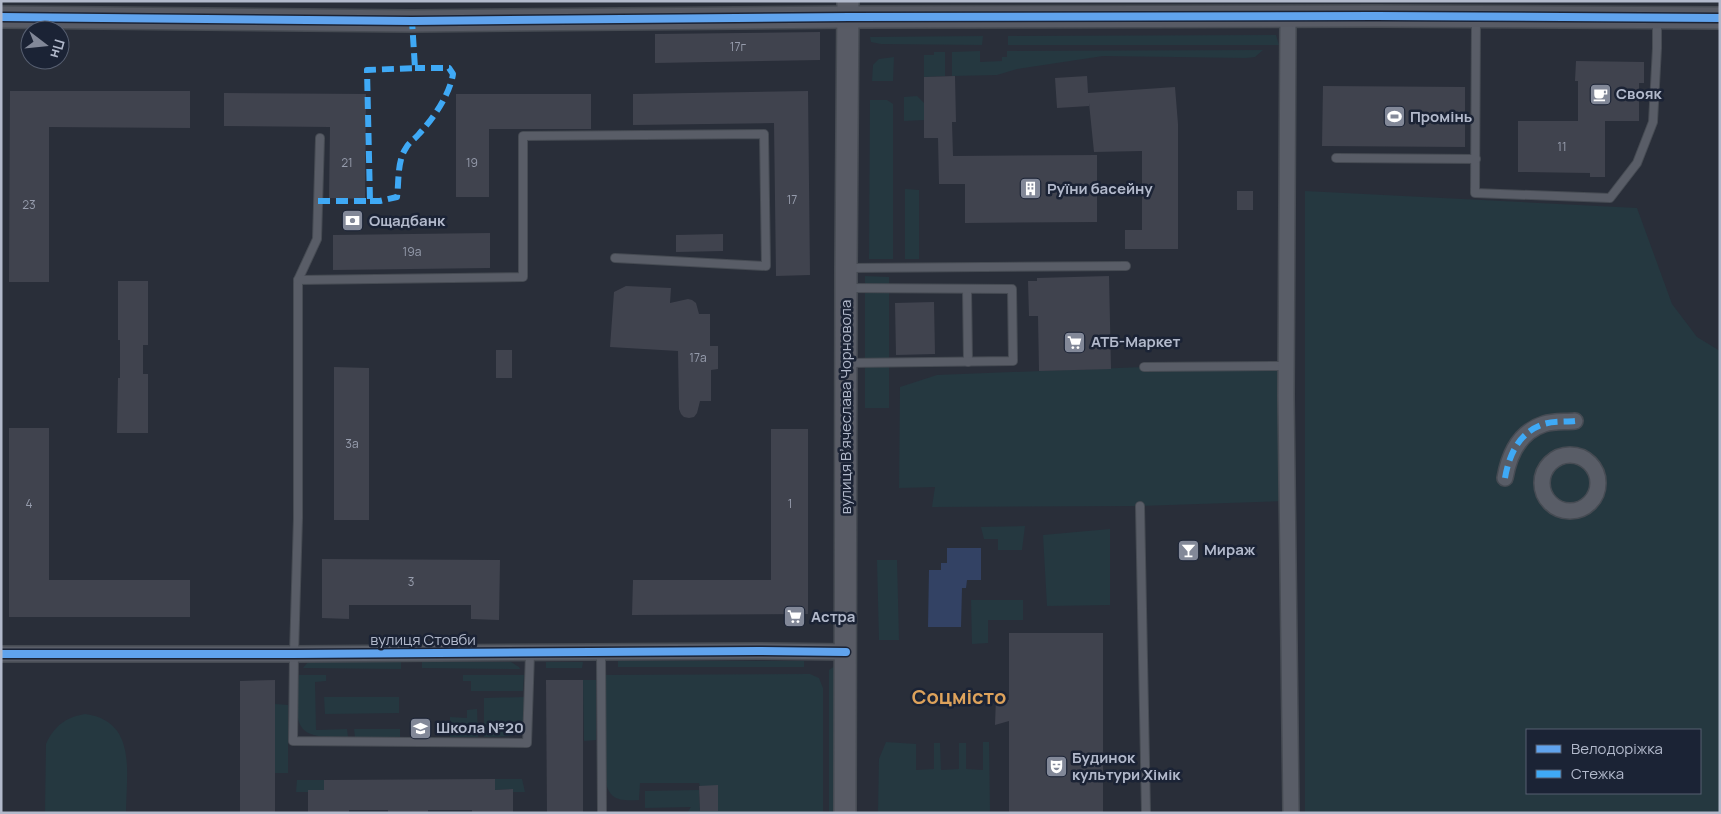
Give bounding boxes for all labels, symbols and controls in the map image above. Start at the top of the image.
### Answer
north arrow [20,20,70,70]
text: Пн [46,37,70,60]
house number: 17г [730,38,747,55]
cafe icon: Свояк [1588,82,1612,106]
place label: Свояк [1616,83,1662,104]
sports icon: Промінь [1382,105,1406,129]
place label: Промінь [1410,106,1472,127]
house number: 11 [1557,138,1567,155]
house number: 21 [341,154,353,171]
house number: 19 [466,154,478,171]
building icon: Руїни басейну [1019,177,1043,201]
place label: Руїни басейну [1047,178,1153,199]
house number: 17 [787,191,797,208]
house number: 23 [22,196,36,213]
bank icon: Ощадбанк [341,209,365,233]
place label: Ощадбанк [369,210,446,231]
house number: 19а [403,243,421,260]
street label: вулиця Вʼячеслава Чорновола [835,300,856,514]
supermarket icon: АТБ-Маркет [1063,330,1087,354]
place label: АТБ-Маркет [1091,331,1180,352]
house number: 17а [689,349,707,366]
house number: 3а [345,435,359,452]
house number: 4 [25,495,33,512]
house number: 1 [788,495,792,512]
bar icon: Мираж [1176,538,1200,562]
place label: Мираж [1204,539,1256,560]
house number: 3 [408,573,414,590]
supermarket icon: Астра [783,605,807,629]
place label: Астра [811,606,856,627]
street label: вулиця Стовби [370,629,476,650]
district label: Соцмісто [912,683,1006,710]
school or university icon: Школа №20 [408,716,432,740]
place label: Школа №20 [436,717,524,738]
legend [1526,729,1701,794]
text: Велодоріжка [1571,738,1663,759]
place label: Будинок культури Хімік [1072,747,1181,785]
theatre icon: Будинок культури Хімік [1044,755,1068,779]
text: Стежка [1571,763,1624,784]

